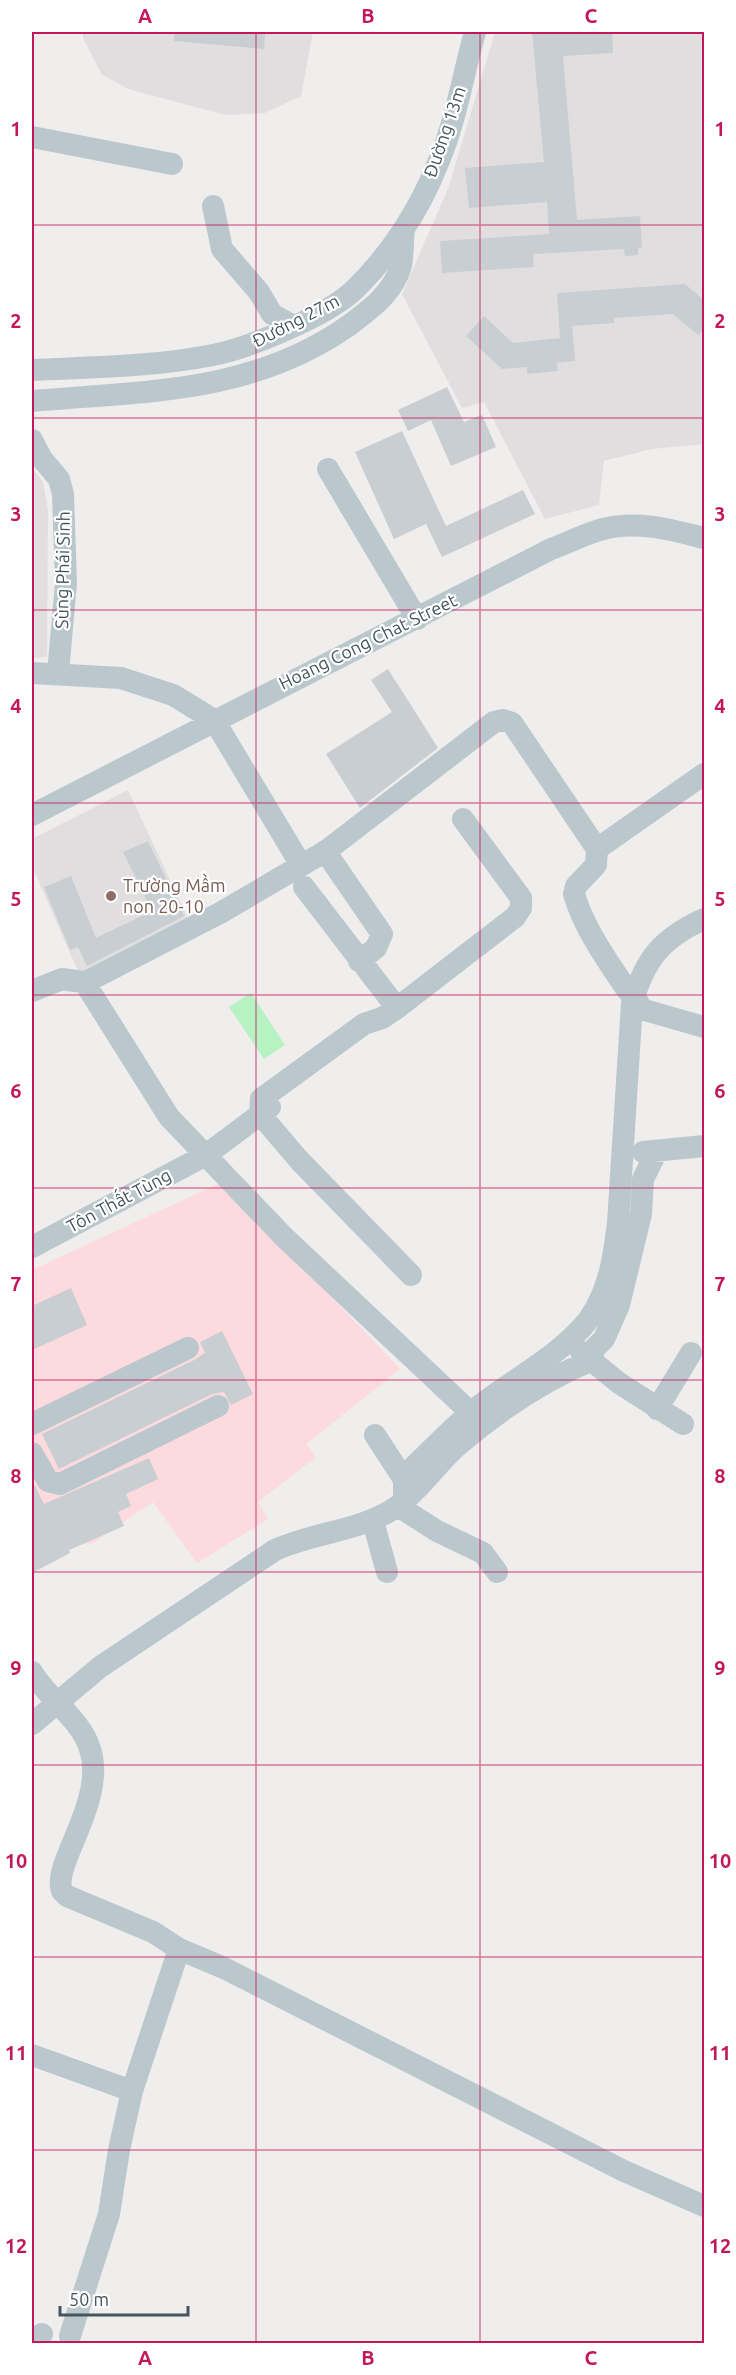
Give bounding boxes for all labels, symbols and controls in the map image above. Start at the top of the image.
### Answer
text: A [138,4,152,27]
text: B [361,4,375,27]
text: C [585,4,598,27]
street label: Đường 13m [419,84,469,180]
text: 1 [10,117,22,140]
text: 1 [714,117,726,140]
street label: Đường 27m [249,290,342,351]
text: 2 [10,309,22,332]
text: 2 [714,309,726,332]
text: 3 [10,502,22,525]
text: 3 [714,502,726,525]
street label: Sùng Phái Sinh [51,511,73,629]
street label: Hoang Cong Chat Street [275,589,460,693]
text: 4 [10,694,22,717]
text: 4 [714,694,726,717]
place label: Trường Mầm non 20-10 [123,873,226,916]
text: 5 [10,887,22,910]
text: 5 [714,887,726,910]
marker: Trường Mầm non 20-10 [104,889,118,903]
text: 6 [10,1079,22,1102]
text: 6 [714,1079,726,1102]
street label: Tôn Thất Tùng [62,1162,174,1236]
text: 7 [10,1272,22,1295]
text: 7 [714,1272,726,1295]
text: 8 [10,1464,22,1487]
text: 8 [714,1464,726,1487]
text: 9 [10,1656,22,1679]
text: 9 [714,1656,726,1679]
text: 10 [5,1849,27,1872]
text: 10 [709,1849,731,1872]
text: 11 [5,2041,27,2064]
text: 11 [709,2041,731,2064]
text: 12 [5,2234,27,2257]
text: 12 [709,2234,731,2257]
scale bar [60,2279,188,2317]
text: 50 m [69,2289,109,2309]
text: A [138,2346,152,2369]
text: B [361,2346,375,2369]
text: C [585,2346,598,2369]

